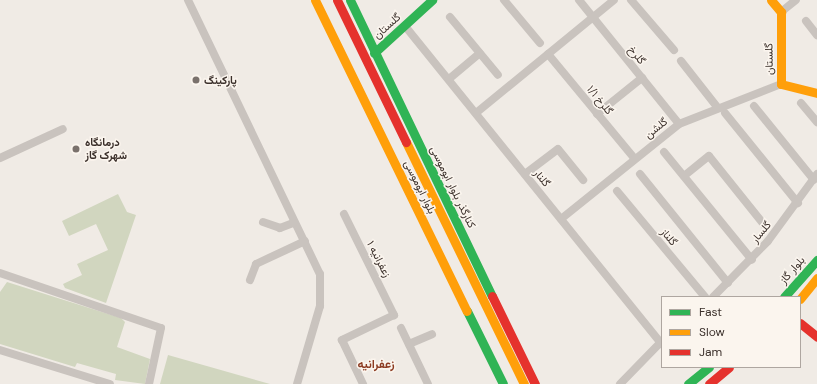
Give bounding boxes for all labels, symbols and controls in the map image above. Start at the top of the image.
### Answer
street label: گلستان [371,10,403,42]
street label: گلرخ [626,43,648,67]
street label: گلستان [762,43,776,75]
place label: پارکینگ [204,73,237,87]
marker: پارکینگ [191,75,201,85]
street label: گلرخ ۱/۱ [584,83,616,117]
street label: گلشن [642,115,670,141]
place label: درمانگاه شهرک گاز [85,136,127,162]
marker: درمانگاه شهرک گاز [70,143,82,155]
street label: کنارگذر بلوار ابوموسی [427,144,479,230]
street label: بلوار ابوموسی [401,158,439,216]
street label: گلنار [531,167,553,189]
street label: گلسار [748,218,774,246]
street label: گلناز [658,226,680,248]
street label: زعفرانیه ۱ [364,239,394,279]
street label: بلوار گاز [776,253,808,287]
legend [661,296,801,368]
text: Fast [699,304,722,320]
text: Slow [699,324,725,340]
text: Jam [699,344,722,360]
district label: زعفرانیه [357,358,395,372]

